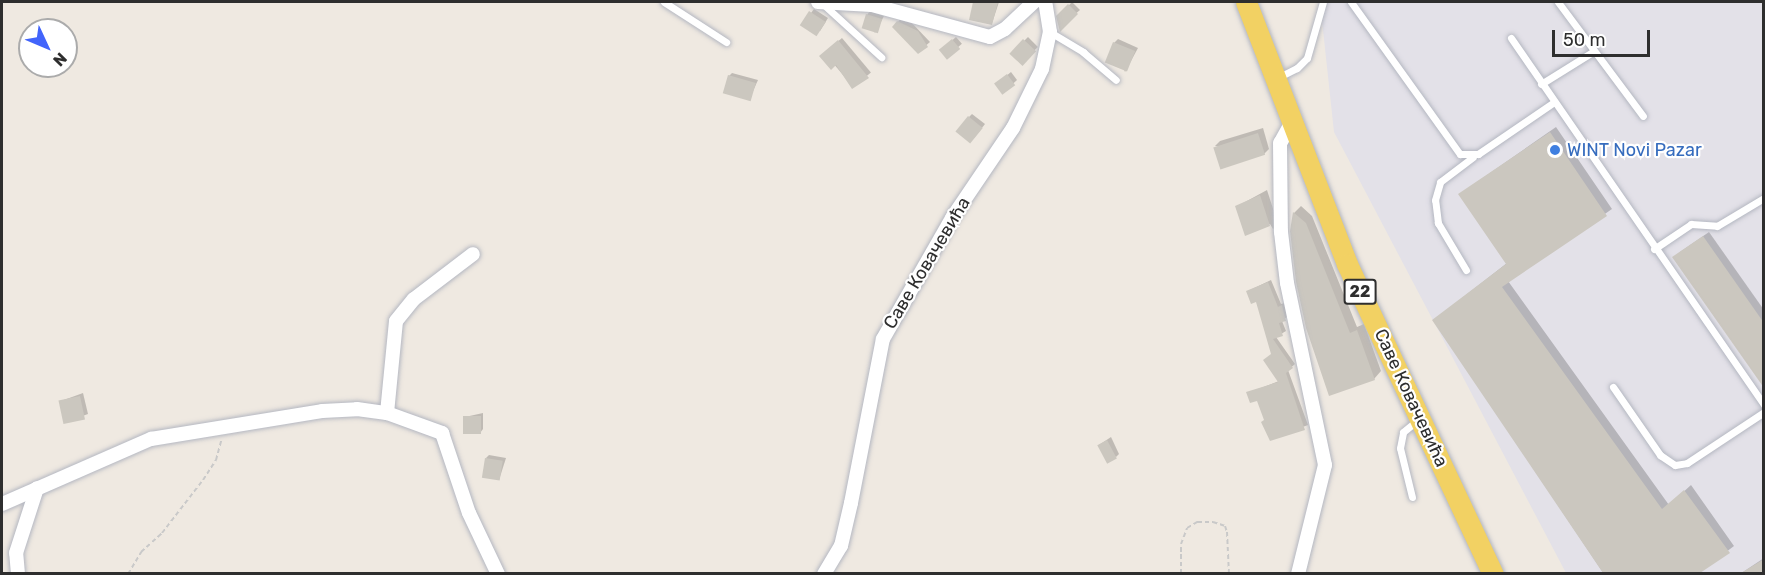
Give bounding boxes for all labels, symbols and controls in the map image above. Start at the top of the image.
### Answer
north arrow [18,18,78,78]
scale bar [1555,18,1652,56]
text: 50 m [1563,29,1606,51]
text: N [49,49,71,70]
place label: WINT Novi Pazar [1567,139,1702,161]
marker: WINT Novi Pazar [1548,143,1562,157]
street label: Саве Ковачевића [879,193,975,333]
road number: 22 [1344,279,1376,305]
street label: Саве Ковачевића [1370,325,1452,471]

